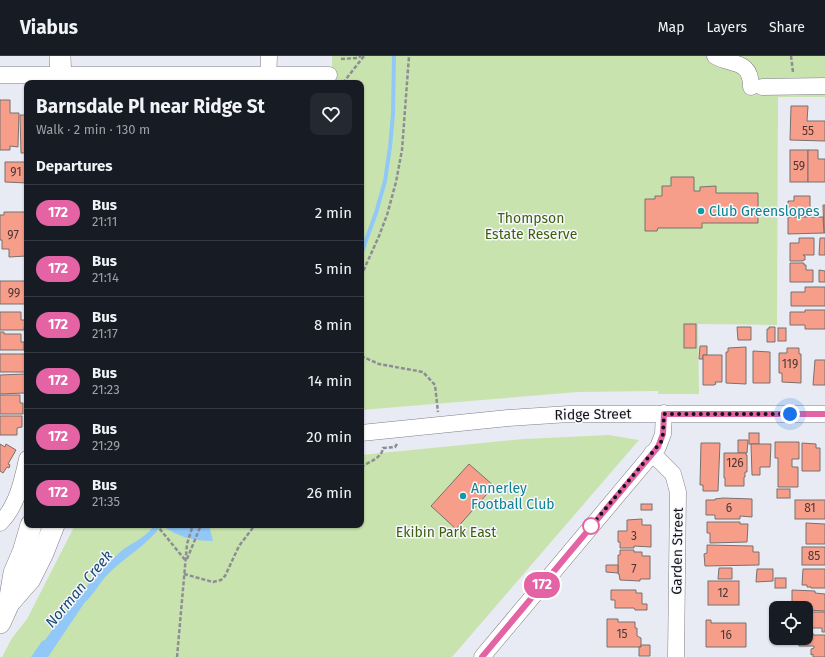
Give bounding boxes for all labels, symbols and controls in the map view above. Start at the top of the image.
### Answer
text: Viabus [20,16,78,39]
text: Map [658,19,684,36]
text: Layers [706,19,747,36]
text: Share [769,19,805,36]
button: heart [310,93,352,135]
text: Barnsdale Pl near Ridge St [36,95,265,118]
text: Walk · 2 min · 130 m [36,122,150,137]
house number: 55 [802,124,814,138]
text: Departures [36,157,113,175]
house number: 59 [793,159,805,173]
house number: 91 [10,165,22,179]
text: Bus [92,196,117,214]
place label: Club Greenslopes [709,203,820,220]
text: 172 [48,204,68,221]
text: 2 min [315,204,352,222]
marker: Club Greenslopes [696,206,706,216]
park label: Thompson Estate Reserve [485,210,577,243]
text: 21:11 [92,214,117,229]
house number: 97 [7,228,19,242]
text: Bus [92,252,117,270]
text: 172 [48,260,68,277]
text: 5 min [315,260,352,278]
text: 21:14 [92,270,119,285]
house number: 99 [8,286,20,300]
text: Bus [92,308,117,326]
text: 172 [48,316,68,333]
text: 8 min [314,316,352,334]
text: 21:17 [92,326,118,341]
house number: 119 [782,357,798,371]
text: Bus [92,364,117,382]
text: 172 [48,372,68,389]
text: 14 min [308,372,352,390]
text: 21:23 [92,382,120,397]
your location [780,404,800,424]
street label: Ridge Street [554,405,633,424]
text: Bus [92,420,117,438]
text: 172 [48,428,68,445]
text: 20 min [306,428,352,446]
text: 21:29 [92,438,120,453]
house number: 126 [726,456,744,470]
text: Bus [92,476,117,494]
place label: Annerley Football Club [471,480,555,513]
text: 172 [48,484,68,501]
text: 26 min [307,484,352,502]
marker: Annerley Football Club [458,491,468,501]
text: 21:35 [92,494,120,509]
house number: 6 [726,501,732,515]
house number: 81 [804,501,816,515]
street label: Garden Street [668,506,687,595]
unlabelled marker [582,517,600,535]
park label: Ekibin Park East [396,524,497,541]
house number: 3 [631,529,637,543]
water label: Norman Creek [41,547,117,631]
house number: 85 [808,549,820,563]
house number: 7 [631,562,637,576]
line badge: 172 [519,572,565,598]
text: 172 [532,576,552,593]
house number: 12 [717,586,729,600]
map controls [769,601,813,645]
button: locate [769,601,813,645]
house number: 15 [616,627,628,641]
house number: 16 [720,628,732,642]

